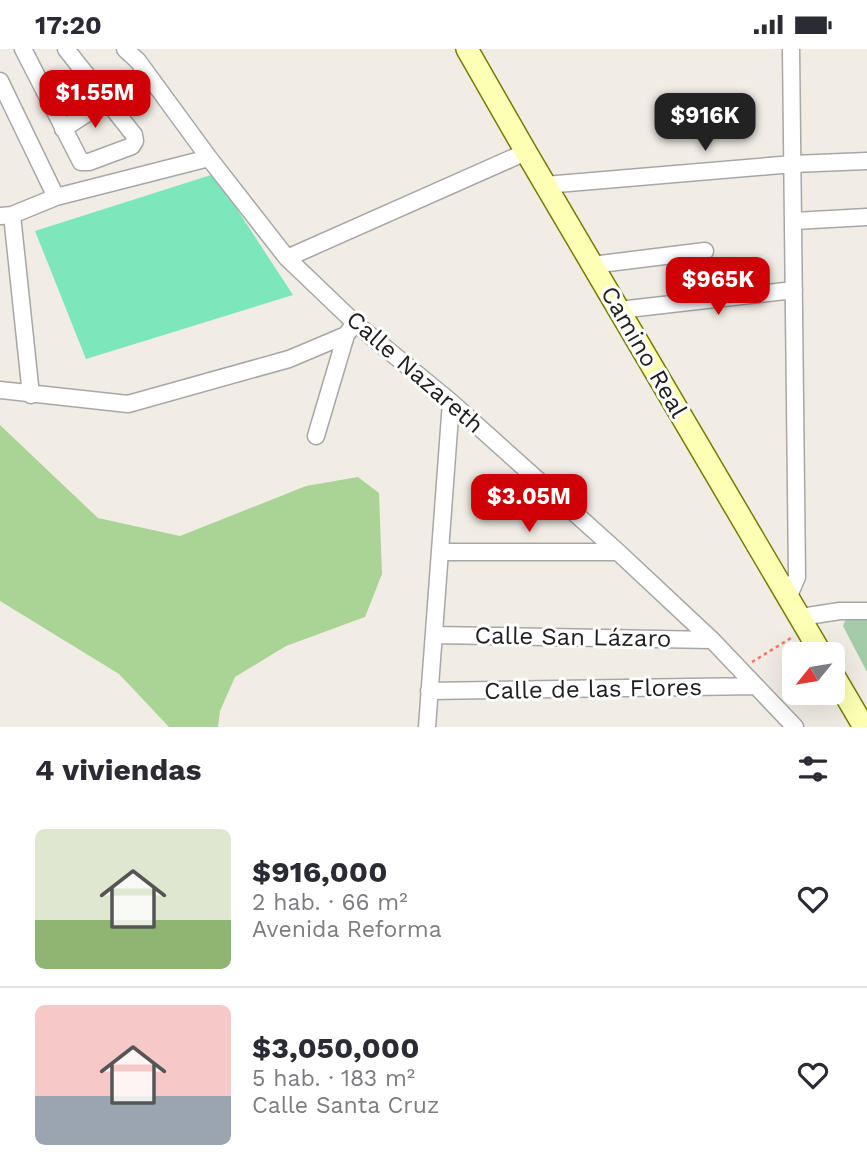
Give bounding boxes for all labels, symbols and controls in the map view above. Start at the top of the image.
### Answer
text: 17:20 [35,10,102,40]
pin: $1.55M [38,71,152,130]
text: $1.55M [55,79,135,106]
pin: $916K [656,93,754,153]
text: $916K [671,102,739,129]
pin: $965K [669,257,767,317]
text: $965K [682,266,754,293]
street label: Camino Real [595,281,693,423]
street label: Calle Nazareth [341,305,489,439]
pin: $3.05M [472,475,586,534]
text: $3.05M [487,483,571,510]
street label: Calle San Lázaro [474,621,672,653]
north arrow [782,642,845,705]
map controls [782,642,845,705]
street label: Calle de las Flores [484,673,702,705]
icon: filters [794,750,832,788]
text: 4 viviendas [35,752,202,787]
text: $916,000 [252,854,388,889]
icon: home [91,857,175,941]
icon: heart [794,880,832,918]
text: 2 hab. · 66 m² [252,889,408,916]
text: Avenida Reforma [252,916,442,943]
text: $3,050,000 [252,1030,419,1065]
icon: home [91,1033,175,1117]
icon: heart [794,1056,832,1094]
text: 5 hab. · 183 m² [252,1065,415,1092]
text: Calle Santa Cruz [252,1092,439,1119]

